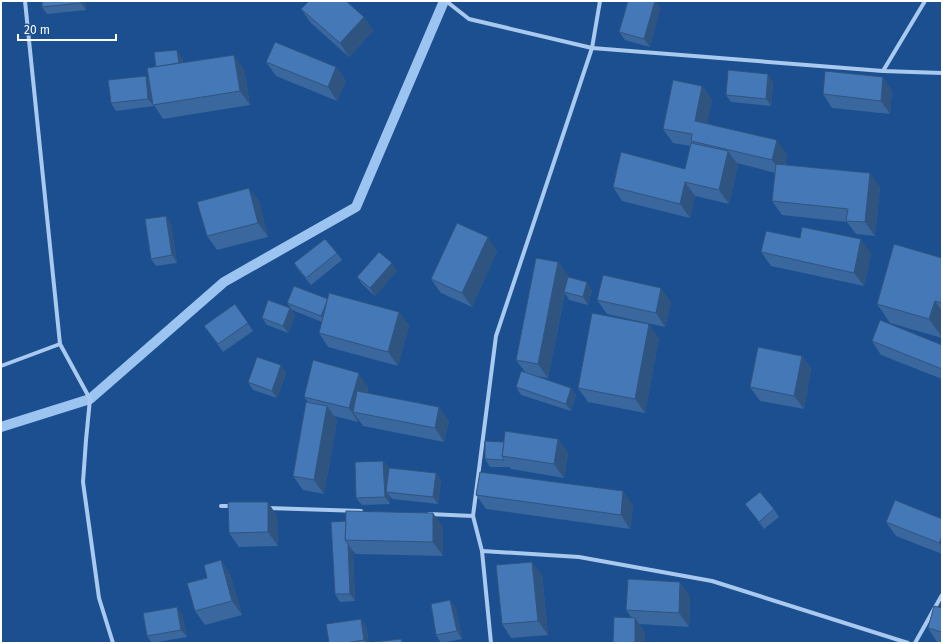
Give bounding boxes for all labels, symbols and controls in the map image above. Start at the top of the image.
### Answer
scale bar [18,16,116,42]
text: 20 m [24,23,50,37]

